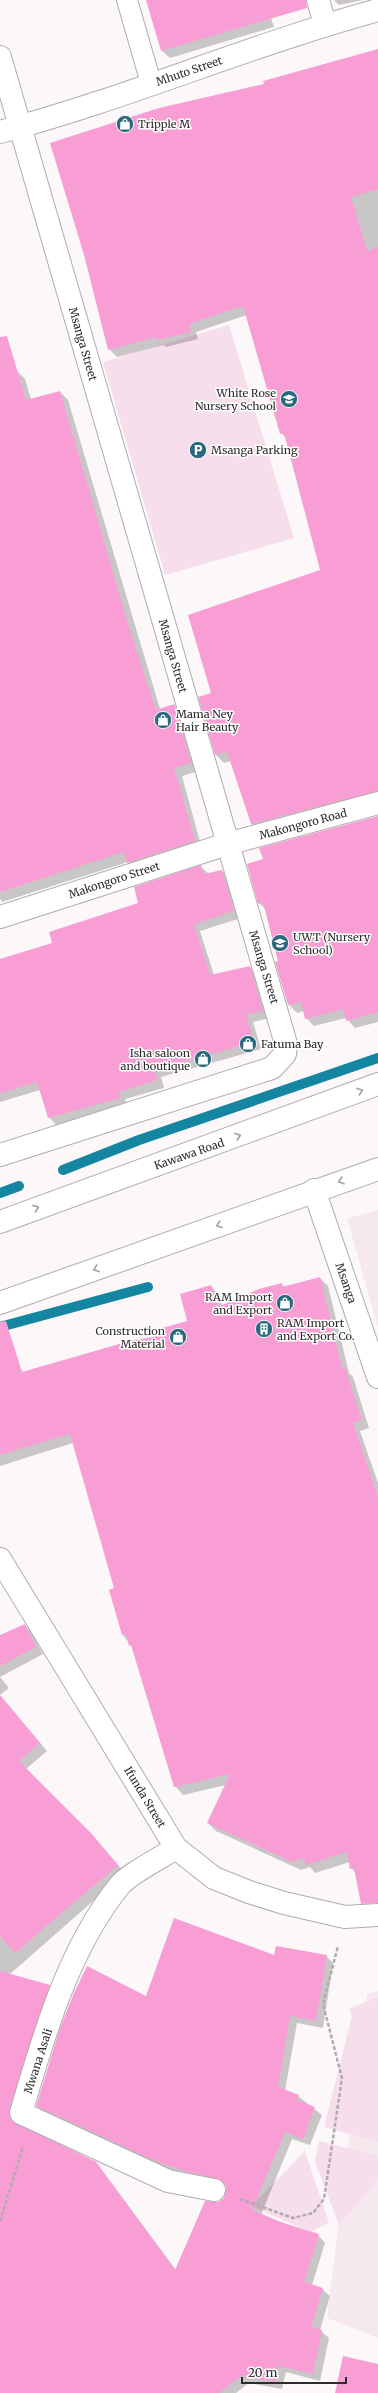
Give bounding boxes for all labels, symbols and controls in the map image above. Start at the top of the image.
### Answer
street label: Mhuto Street [154,53,225,89]
shop icon: Tripple M [115,114,135,134]
place label: Tripple M [138,117,190,131]
street label: Msanga Street [66,305,100,383]
place label: White Rose Nursery School [195,386,277,413]
school or university icon: White Rose Nursery School [279,389,299,409]
parking icon: Msanga Parking [188,440,208,460]
place label: Msanga Parking [211,443,298,457]
street label: Msanga Street [156,617,190,695]
place label: Mama Ney Hair Beauty [176,707,239,734]
shop icon: Mama Ney Hair Beauty [153,710,173,730]
street label: Makongoro Road [258,805,349,842]
street label: Makongoro Street [67,858,162,901]
street label: Msanga Street [246,929,282,1006]
place label: UWT (Nursery School) [293,930,371,957]
school or university icon: UWT (Nursery School) [270,933,290,953]
shop icon: Fatuma Bay [238,1034,258,1054]
place label: Fatuma Bay [261,1037,324,1051]
place label: Isha saloon and boutique [121,1046,191,1073]
shop icon: Isha saloon and boutique [193,1049,213,1069]
one-way arrow [356,1087,363,1095]
one-way arrow [235,1133,242,1141]
street label: Kawawa Road [152,1135,226,1173]
one-way arrow [338,1176,345,1185]
one-way arrow [33,1204,40,1212]
one-way arrow [215,1220,222,1228]
street label: Msanga [333,1261,360,1305]
one-way arrow [93,1264,100,1272]
place label: RAM Import and Export [205,1290,273,1317]
shop icon: RAM Import and Export [275,1293,295,1313]
place label: RAM Import and Export Co. [277,1316,355,1343]
building icon: RAM Import and Export Co. [254,1319,274,1339]
place label: Construction Material [96,1324,166,1351]
shop icon: Construction Material [168,1327,188,1347]
street label: Ifunda Street [121,1764,169,1831]
street label: Mwana Asali [21,2026,55,2095]
scale bar [242,2359,346,2385]
text: 20 m [248,2365,277,2380]

